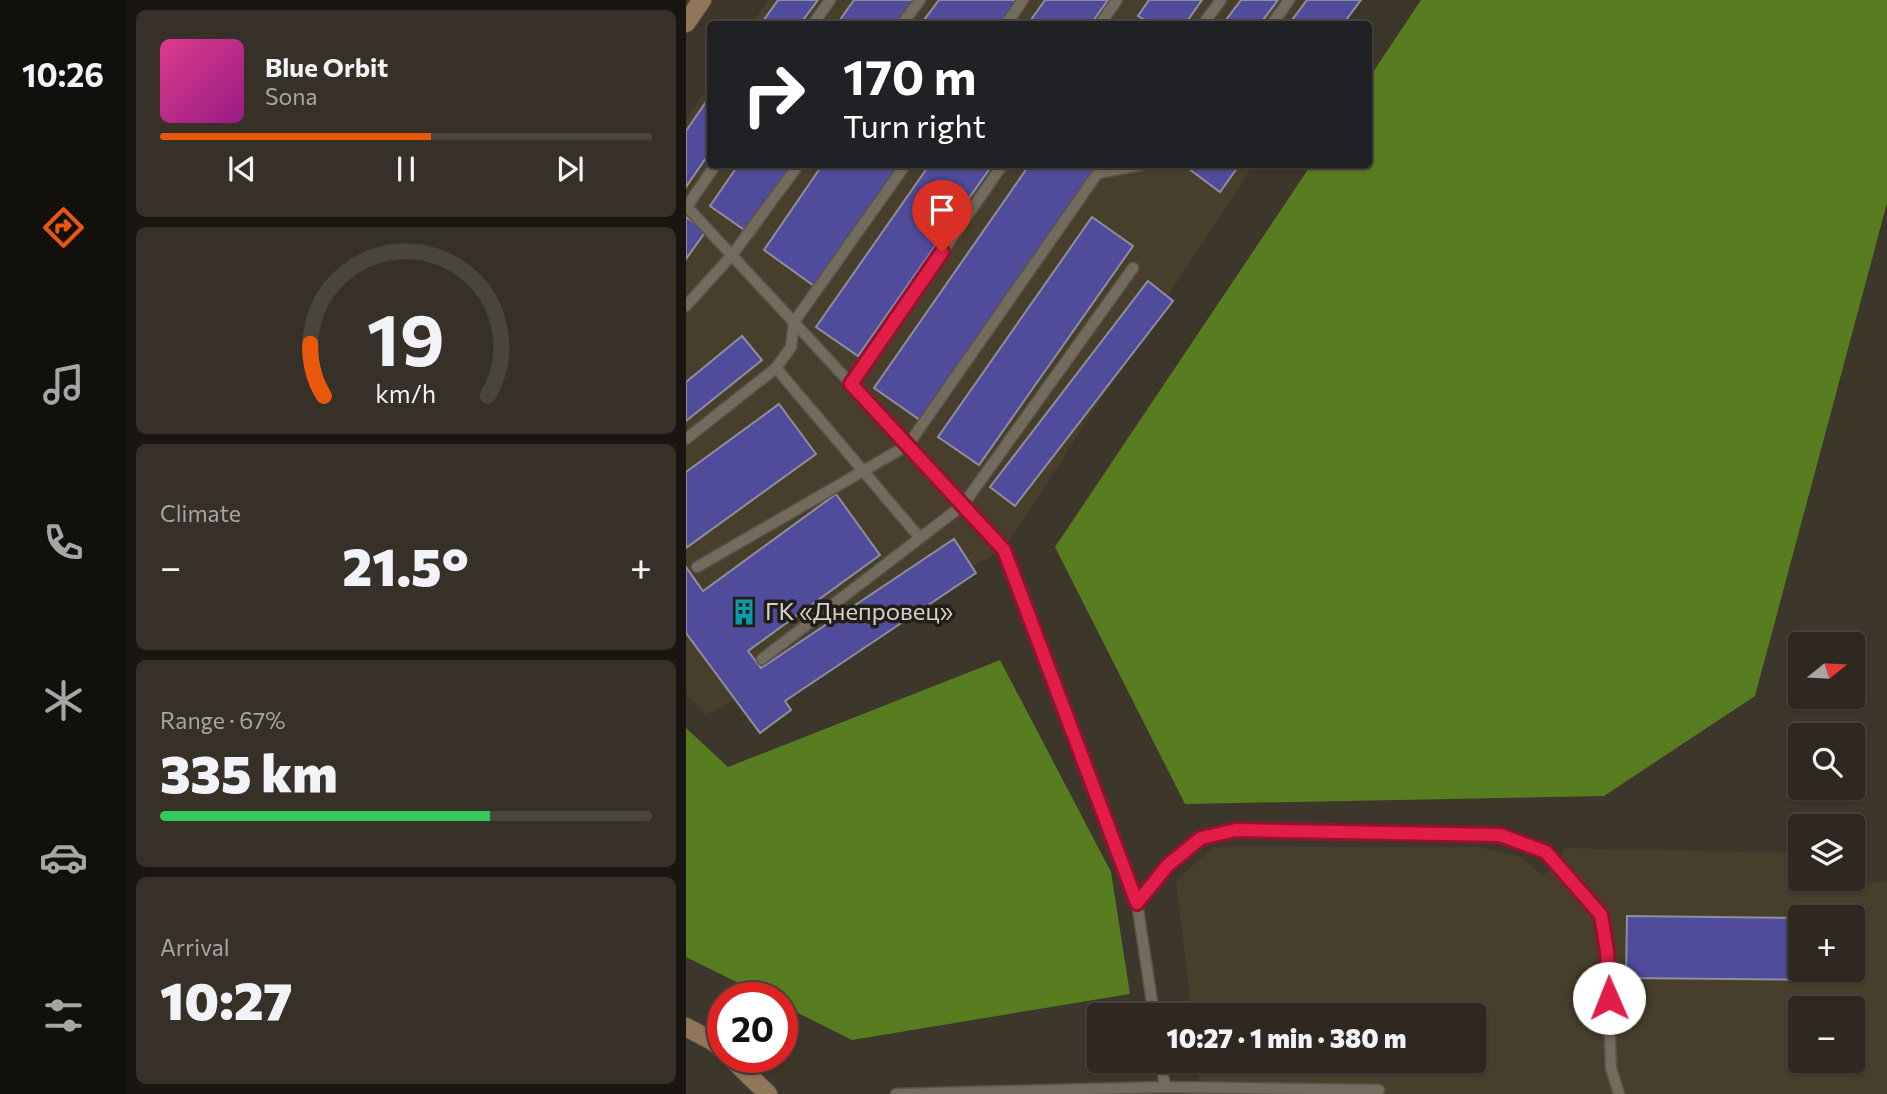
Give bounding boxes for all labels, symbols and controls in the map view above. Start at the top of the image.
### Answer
text: 170 m [843,45,976,105]
icon: right [728,49,819,140]
text: Blue Orbit [265,51,388,82]
text: 10:26 [22,54,104,94]
text: Sona [265,82,317,110]
text: Turn right [843,105,986,145]
icon: previous [223,150,261,188]
icon: pause [387,150,425,188]
icon: next [551,150,589,188]
pin [912,180,972,252]
icon: arrive [923,191,961,229]
icon: directions [39,203,88,252]
text: 19 [367,293,445,382]
icon: music [39,360,88,409]
text: km/h [376,378,436,408]
text: Climate [160,499,241,527]
icon: phone [39,518,88,567]
text: 21.5° [342,533,469,597]
text: − [160,542,182,589]
text: + [630,542,652,589]
place label: ГК «Днепровец» [765,596,953,625]
building icon: ГК «Днепровец» [729,597,759,627]
north arrow [1788,632,1866,709]
map controls [1788,632,1865,1073]
icon: climate [39,676,88,725]
text: Range · 67% [160,706,285,734]
button: search [1788,723,1865,800]
text: 335 km [160,740,338,804]
button: layers [1788,814,1865,891]
icon: car [39,833,88,882]
button: + [1788,905,1865,982]
text: Arrival [160,933,230,961]
position arrow [1572,961,1646,1035]
text: 10:27 [160,967,293,1031]
speed limit sign: 20 [707,982,798,1073]
icon: filters [39,991,88,1040]
button: − [1788,996,1865,1073]
text: 10:27 · 1 min · 380 m [1167,1022,1406,1053]

